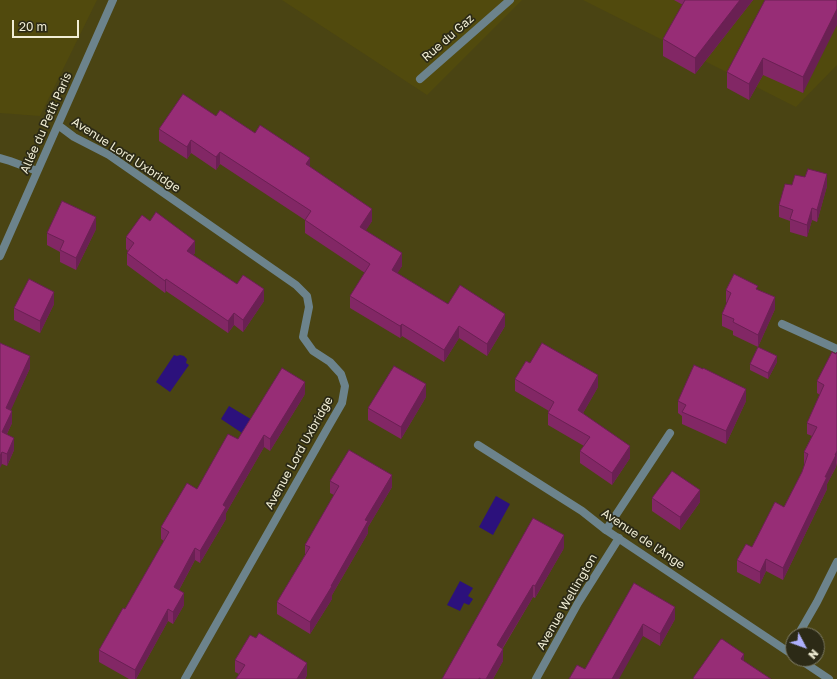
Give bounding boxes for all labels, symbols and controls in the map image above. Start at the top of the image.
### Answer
scale bar [14,12,81,38]
street label: Rue du Gaz [419,12,477,64]
text: 20 m [19,19,47,34]
street label: Allée du Petit Paris [17,70,75,176]
street label: Avenue Lord Uxbridge [69,114,183,196]
street label: Avenue Lord Uxbridge [262,394,336,512]
street label: Avenue de l'Ange [599,506,687,572]
street label: Avenue Wellington [534,551,600,653]
north arrow [785,627,825,667]
text: N [806,647,821,662]

